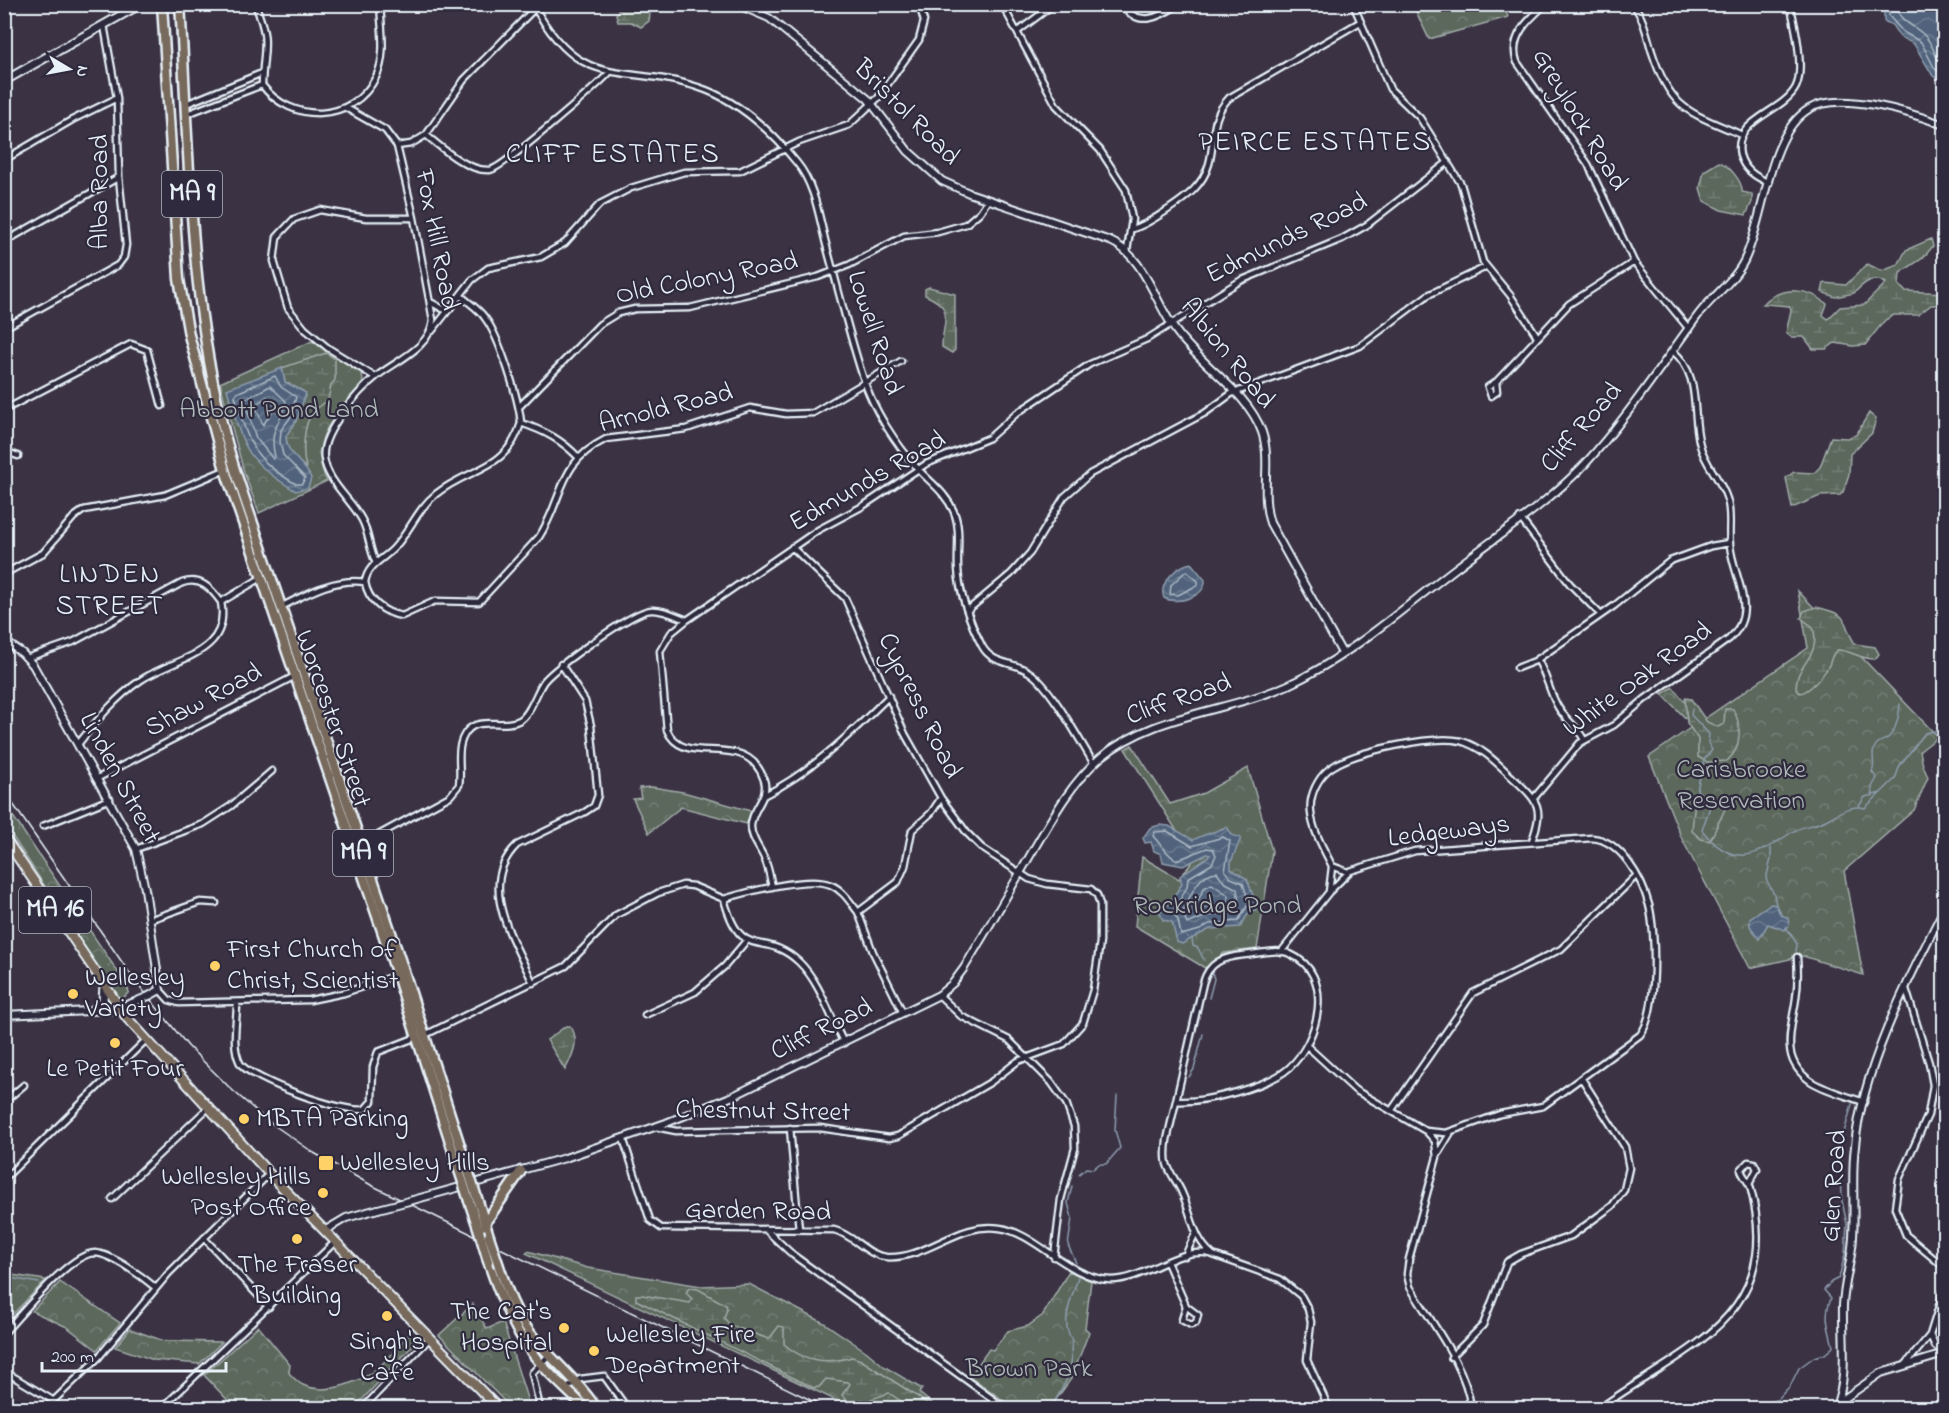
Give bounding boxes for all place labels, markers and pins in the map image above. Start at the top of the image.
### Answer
place label: First Church of Christ, Scientist [226,931,398,1001]
place label: Wellesley Variety [84,959,185,1029]
marker: First Church of Christ, Scientist [208,959,222,973]
marker: Wellesley Variety [66,987,80,1001]
marker: Le Petit Four [108,1036,122,1050]
place label: Le Petit Four [46,1050,184,1089]
place label: MBTA Parking [256,1100,409,1139]
marker: MBTA Parking [237,1112,251,1126]
place label: Wellesley Hills [340,1144,490,1183]
marker: Wellesley Hills [317,1154,335,1172]
place label: Wellesley Hills Post Office [161,1158,312,1228]
marker: Wellesley Hills Post Office [316,1186,330,1200]
marker: The Fraser Building [290,1232,304,1246]
place label: The Fraser Building [237,1246,357,1316]
place label: The Cat's Hospital [450,1293,552,1363]
marker: Singh's Cafe [380,1309,394,1323]
place label: Wellesley Fire Department [605,1316,756,1386]
marker: The Cat's Hospital [557,1321,571,1335]
place label: Singh's Cafe [349,1323,425,1393]
marker: Wellesley Fire Department [587,1344,601,1358]

